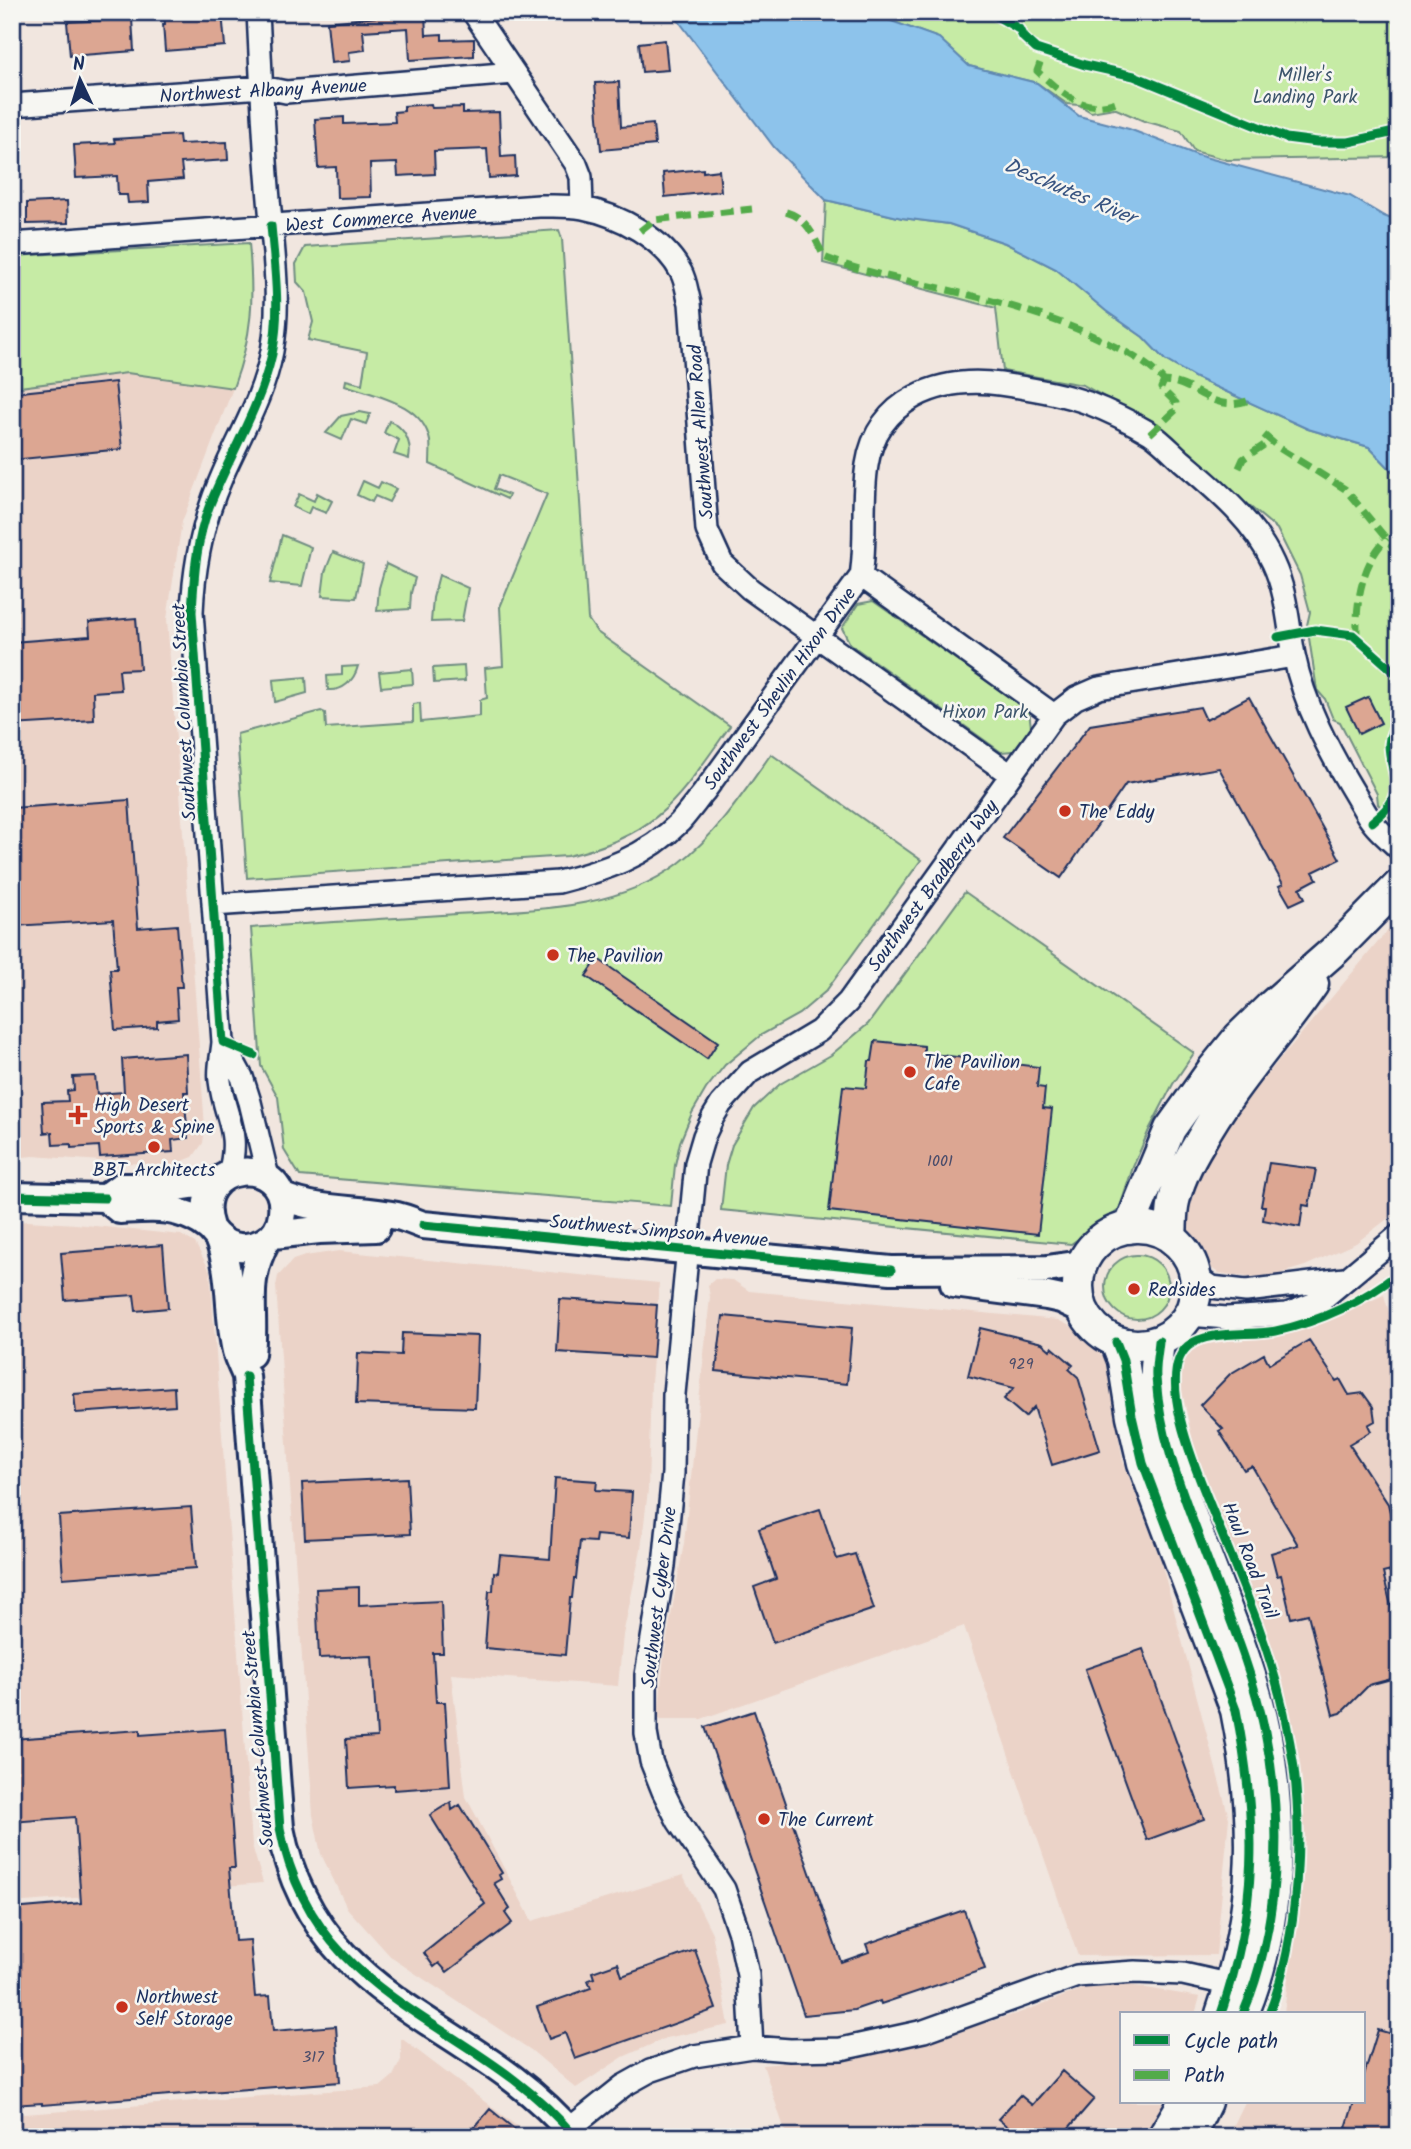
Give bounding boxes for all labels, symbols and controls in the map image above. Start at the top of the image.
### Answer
north arrow [46,46,116,116]
text: N [72,50,86,80]
park label: Miller's Landing Park [1253,61,1357,113]
street label: Northwest Albany Avenue [159,72,368,112]
water label: Deschutes River [998,150,1144,237]
street label: West Commerce Avenue [284,198,478,242]
street label: Southwest Allen Road [681,343,723,520]
street label: Southwest Shevlin Hixon Drive [697,581,865,797]
street label: Southwest Columbia Street [164,602,206,821]
park label: Hixon Park [942,698,1028,728]
street label: Southwest Bradberry Way [861,793,1007,979]
place label: The Eddy [1079,798,1156,828]
marker: The Eddy [1057,803,1073,819]
place label: The Pavilion [567,942,663,972]
marker: The Pavilion [545,947,561,963]
place label: The Pavilion Cafe [924,1048,1020,1100]
marker: The Pavilion Cafe [902,1064,918,1080]
place label: High Desert Sports & Spine [94,1091,215,1143]
marker: High Desert Sports & Spine [68,1105,88,1125]
marker: BBT Architects [146,1139,162,1155]
house number: 1001 [927,1149,953,1174]
place label: BBT Architects [93,1156,215,1186]
street label: Southwest Simpson Avenue [548,1208,770,1257]
place label: Redsides [1148,1276,1216,1306]
marker: Redsides [1126,1281,1142,1297]
house number: 929 [1009,1352,1034,1377]
street label: Haul Road Trail [1213,1498,1285,1624]
street label: Southwest Cyber Drive [634,1505,686,1689]
street label: Southwest Columbia Street [234,1628,283,1849]
place label: The Current [778,1806,874,1836]
marker: The Current [756,1811,772,1827]
place label: Northwest Self Storage [136,1983,233,2035]
marker: Northwest Self Storage [114,1999,130,2015]
legend [1120,2012,1366,2104]
text: Cycle path [1184,2026,1278,2059]
house number: 317 [302,2045,324,2070]
text: Path [1184,2060,1225,2093]

